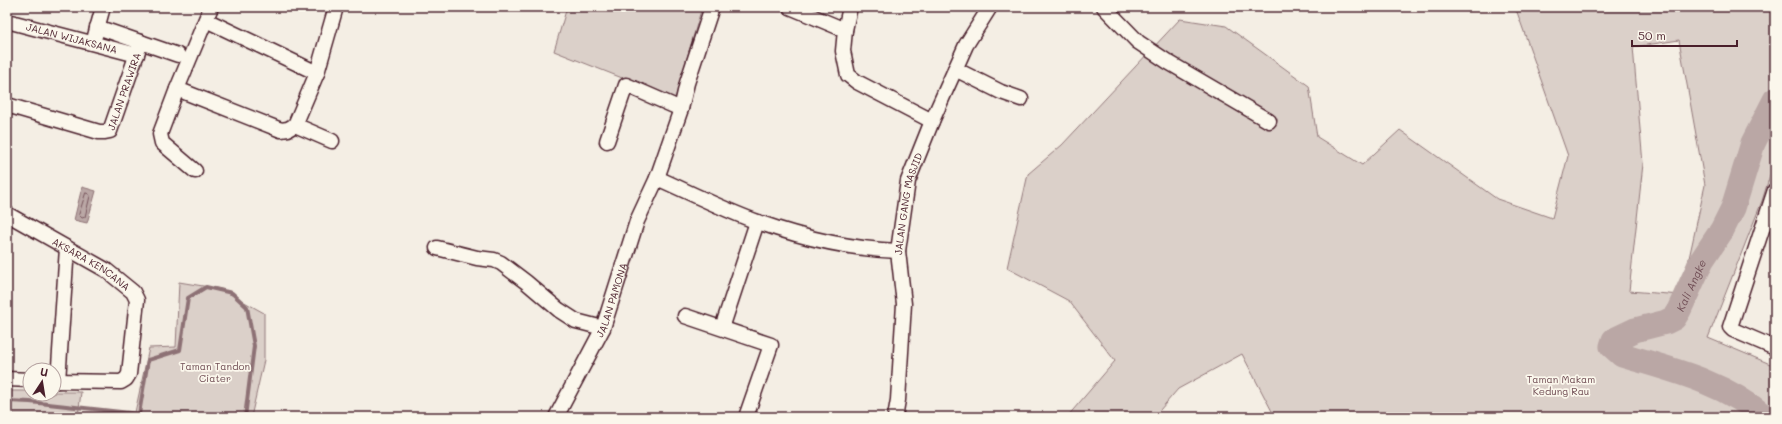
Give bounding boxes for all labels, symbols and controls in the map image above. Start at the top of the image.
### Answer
street label: JALAN WIJAKSANA [25,19,119,57]
scale bar [1632,22,1737,48]
text: 50 m [1638,27,1666,43]
street label: JALAN PRAWIRA [104,51,144,132]
street label: JALAN GANG MASJID [891,150,926,256]
street label: AKSARA KENCANA [50,234,133,294]
water label: Kali Angke [1672,256,1709,314]
street label: JALAN PAMONA [592,261,630,340]
park label: Taman Tandon Ciater [180,359,250,385]
north arrow [22,362,62,402]
text: U [39,364,50,380]
park label: Taman Makam Kedung Rau [1527,372,1595,398]

